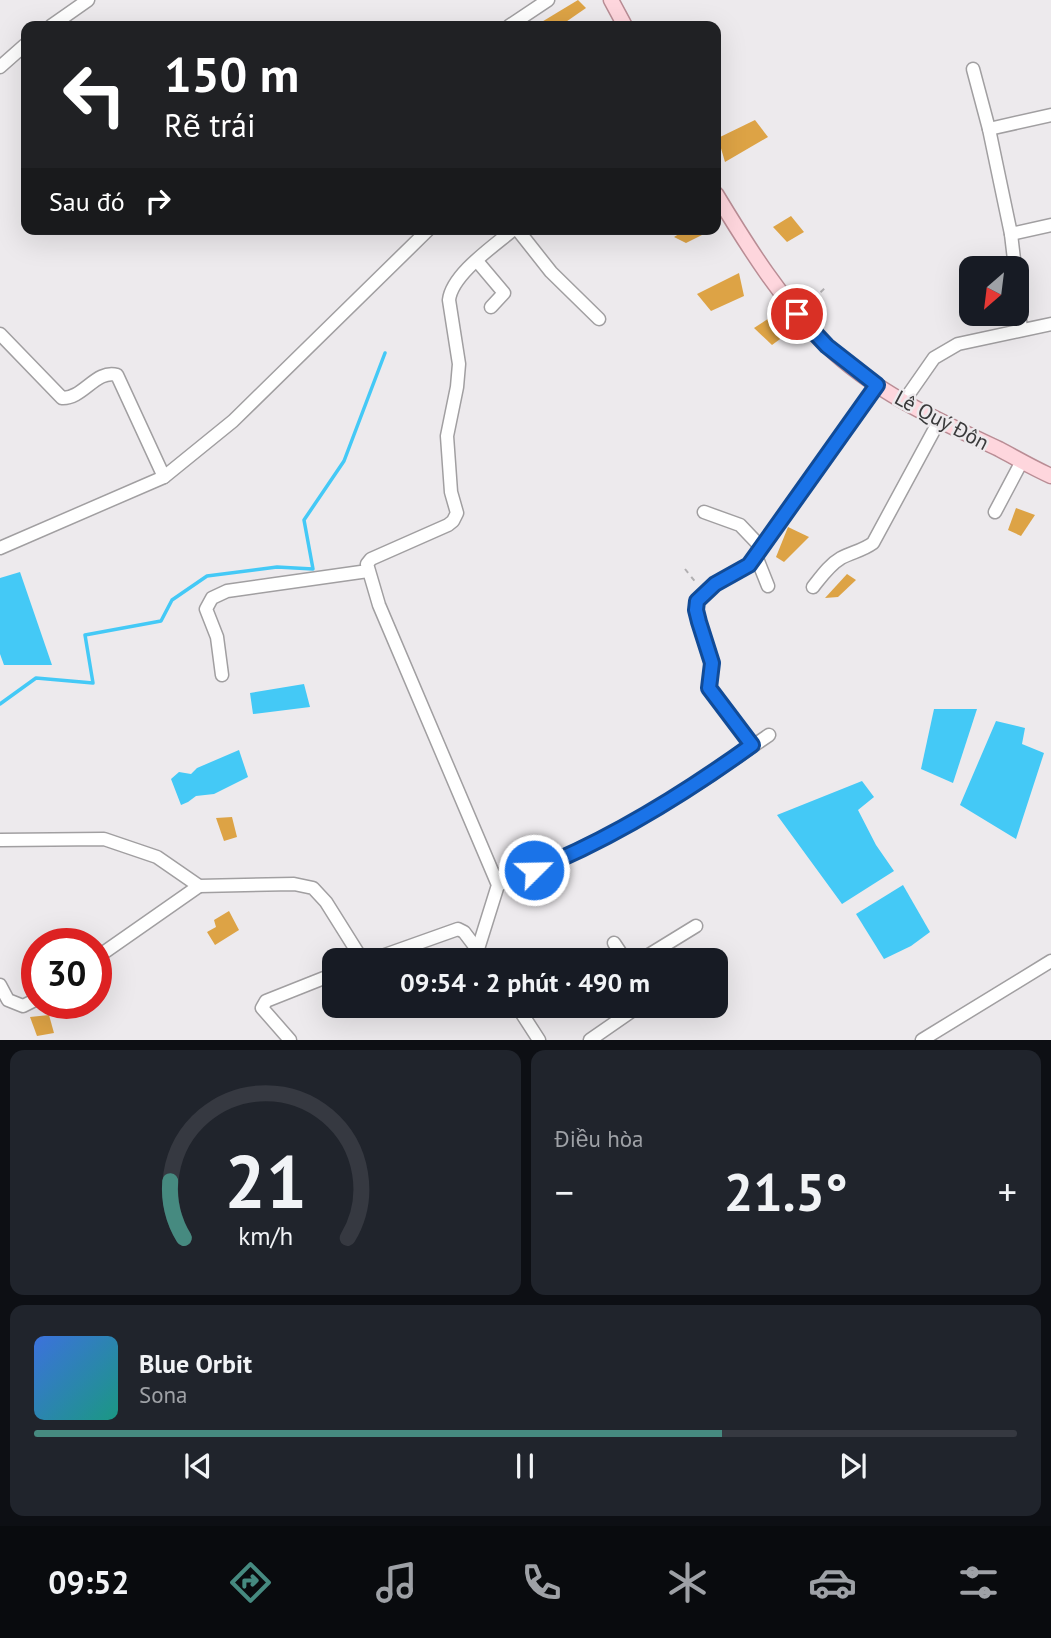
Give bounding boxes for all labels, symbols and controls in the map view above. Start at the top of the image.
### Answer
text: 150 m [164,42,299,106]
icon: left [49,49,140,140]
text: Rẽ trái [164,104,256,146]
icon: right [139,182,177,220]
text: Sau đó [49,185,125,218]
north arrow [959,256,1029,326]
map controls [959,256,1029,326]
pin [767,284,827,344]
icon: arrive [778,295,816,333]
street label: Lê Quý Đôn [890,384,994,456]
position arrow [497,833,571,907]
speed limit sign: 30 [21,928,112,1019]
text: 09:54 · 2 phút · 490 m [400,966,650,999]
text: Điều hòa [555,1124,643,1153]
text: 21 [224,1135,307,1229]
text: 21.5° [724,1158,848,1225]
text: − [555,1167,574,1216]
text: + [998,1167,1017,1216]
text: km/h [238,1220,293,1252]
text: Blue Orbit [139,1347,252,1380]
text: Sona [139,1380,188,1409]
icon: previous [179,1447,217,1485]
icon: pause [506,1447,544,1485]
icon: next [834,1447,872,1485]
icon: directions [226,1558,275,1607]
icon: music [372,1558,421,1607]
icon: phone [517,1558,566,1607]
icon: climate [663,1558,712,1607]
icon: car [808,1558,857,1607]
icon: filters [954,1558,1003,1607]
text: 09:52 [48,1561,129,1603]

